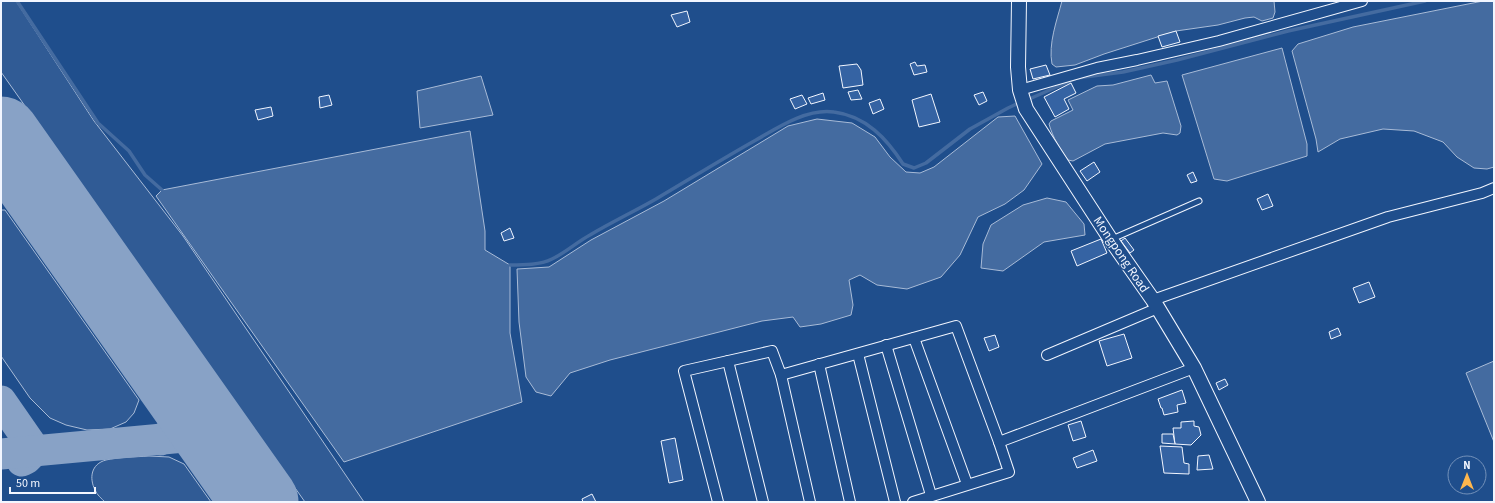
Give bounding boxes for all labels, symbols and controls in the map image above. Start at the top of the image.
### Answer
street label: Mongpong Road [1089,213,1153,296]
north arrow [1447,455,1487,495]
text: N [1463,458,1471,473]
scale bar [10,469,95,495]
text: 50 m [16,475,40,492]

